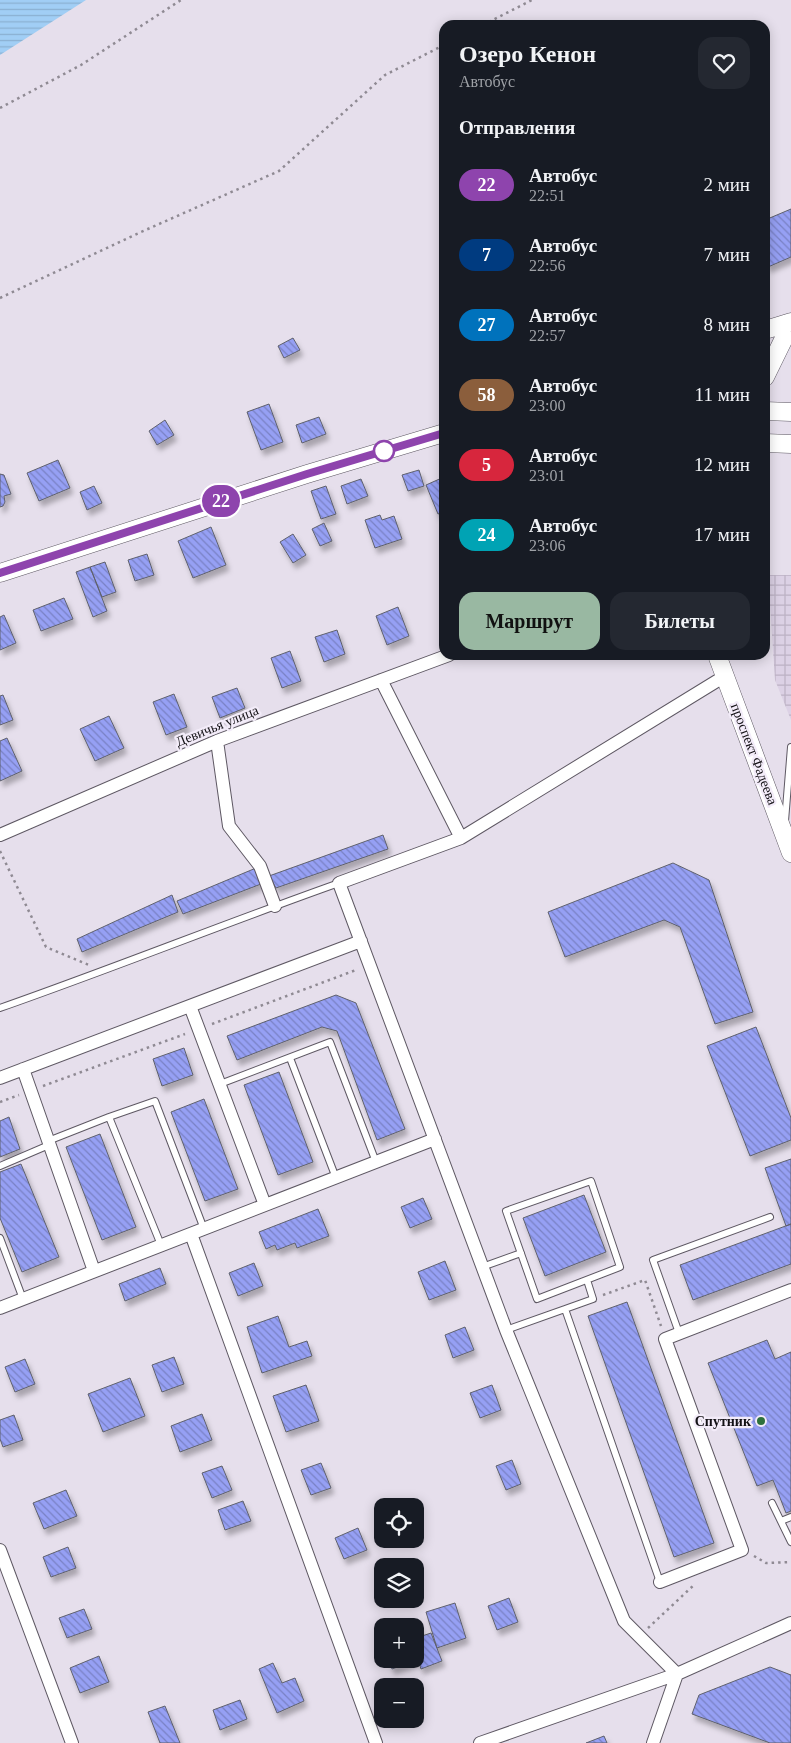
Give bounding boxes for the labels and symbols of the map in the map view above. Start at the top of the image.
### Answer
unlabelled marker [373,440,395,462]
line badge: 22 [198,485,244,517]
street label: проспект Фадеева [728,701,781,808]
street label: Девичья улица [173,702,261,749]
place label: Спутник [695,1414,752,1429]
marker: Спутник [755,1415,767,1427]

